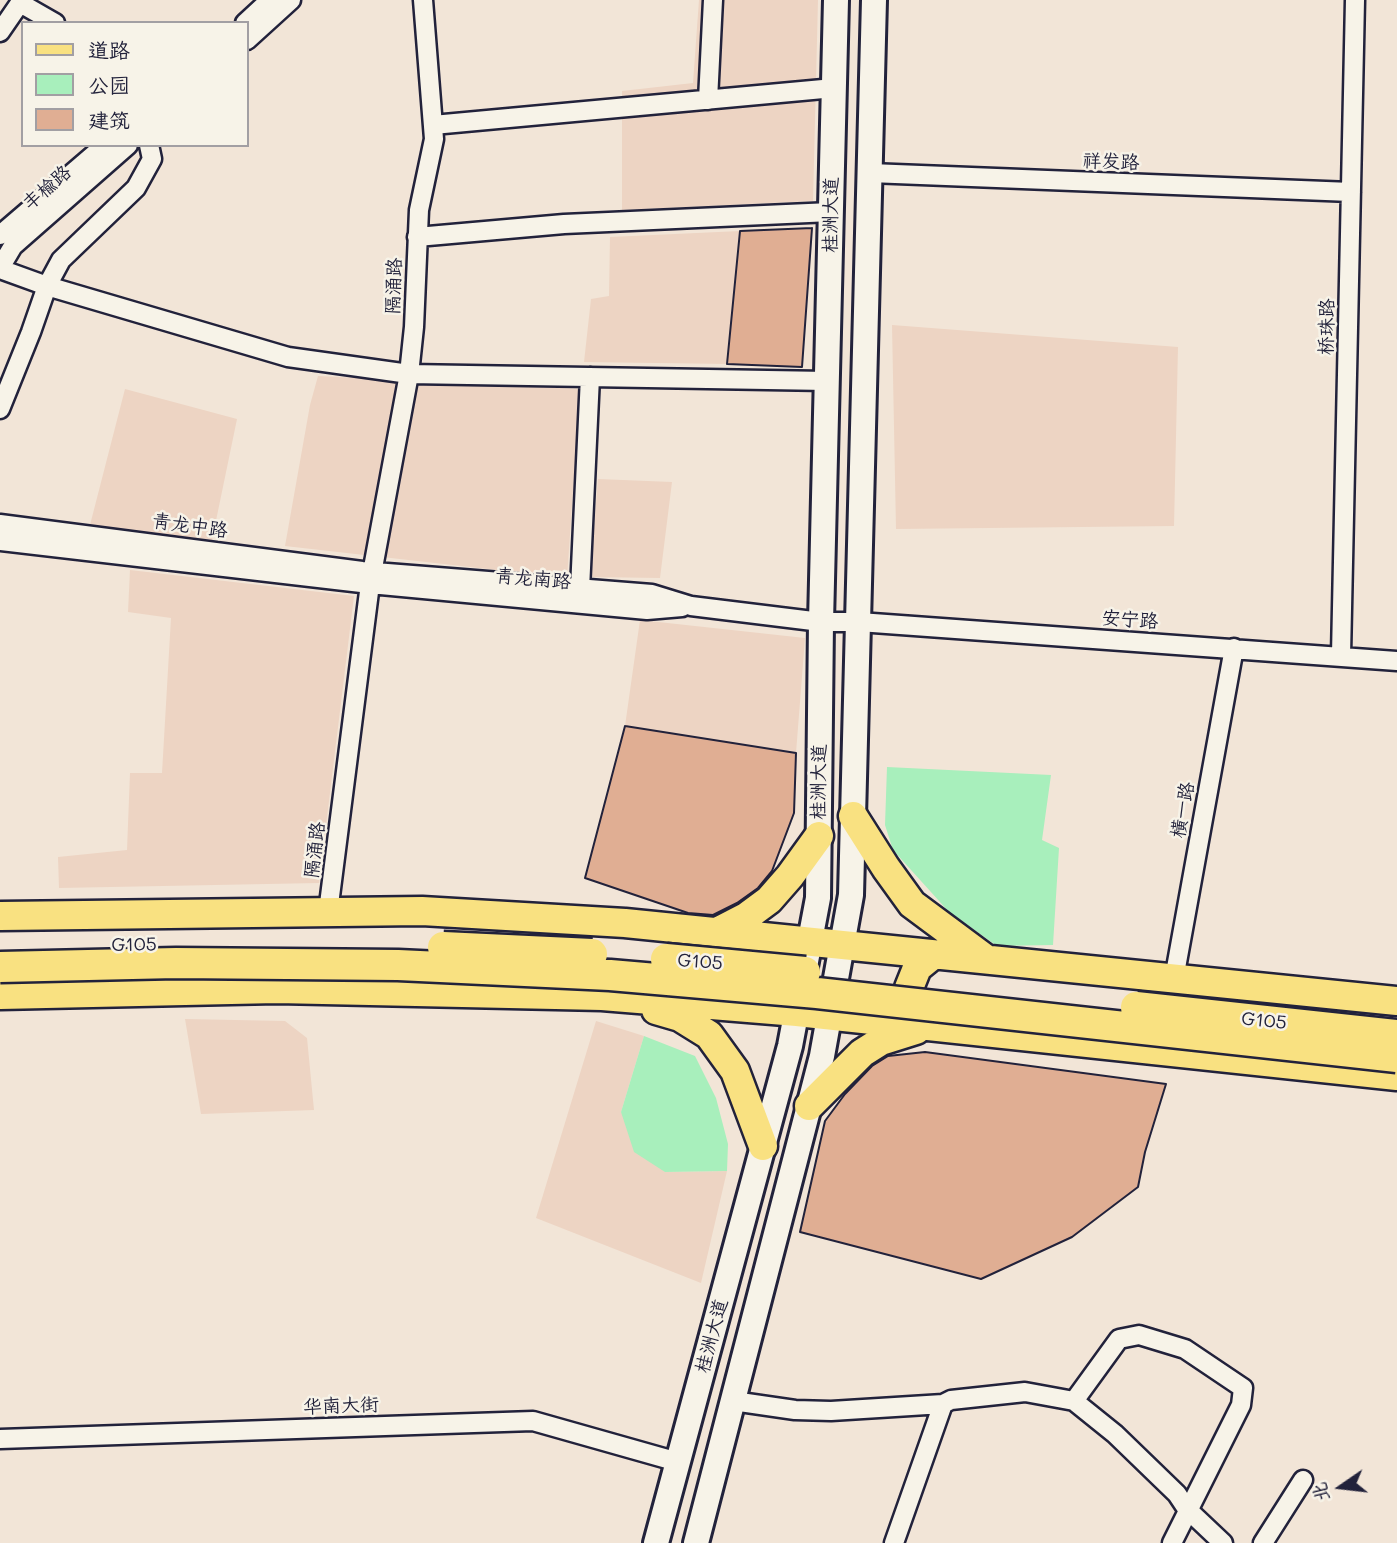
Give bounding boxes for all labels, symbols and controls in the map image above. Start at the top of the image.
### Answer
legend [21,21,248,147]
text: 道路 [88,36,130,63]
text: 公园 [88,71,130,98]
text: 建筑 [88,106,130,133]
street label: 祥发路 [1082,150,1140,174]
street label: 丰榆路 [18,161,76,215]
street label: 桂洲大道 [819,177,843,253]
street label: 隔涌路 [382,257,406,315]
street label: 桥珠路 [1315,298,1339,356]
street label: 青龙中路 [151,509,229,543]
street label: 青龙南路 [494,564,572,594]
street label: 安宁路 [1101,607,1159,633]
street label: 桂洲大道 [807,744,831,820]
street label: 横一路 [1167,780,1199,840]
street label: 隔涌路 [300,820,330,880]
street label: G105 [111,933,157,957]
street label: G105 [677,949,723,975]
street label: G105 [1240,1007,1288,1035]
street label: 桂洲大道 [691,1296,733,1376]
street label: 华南大街 [303,1393,379,1419]
north arrow [1306,1452,1376,1522]
text: 北 [1306,1480,1335,1504]

